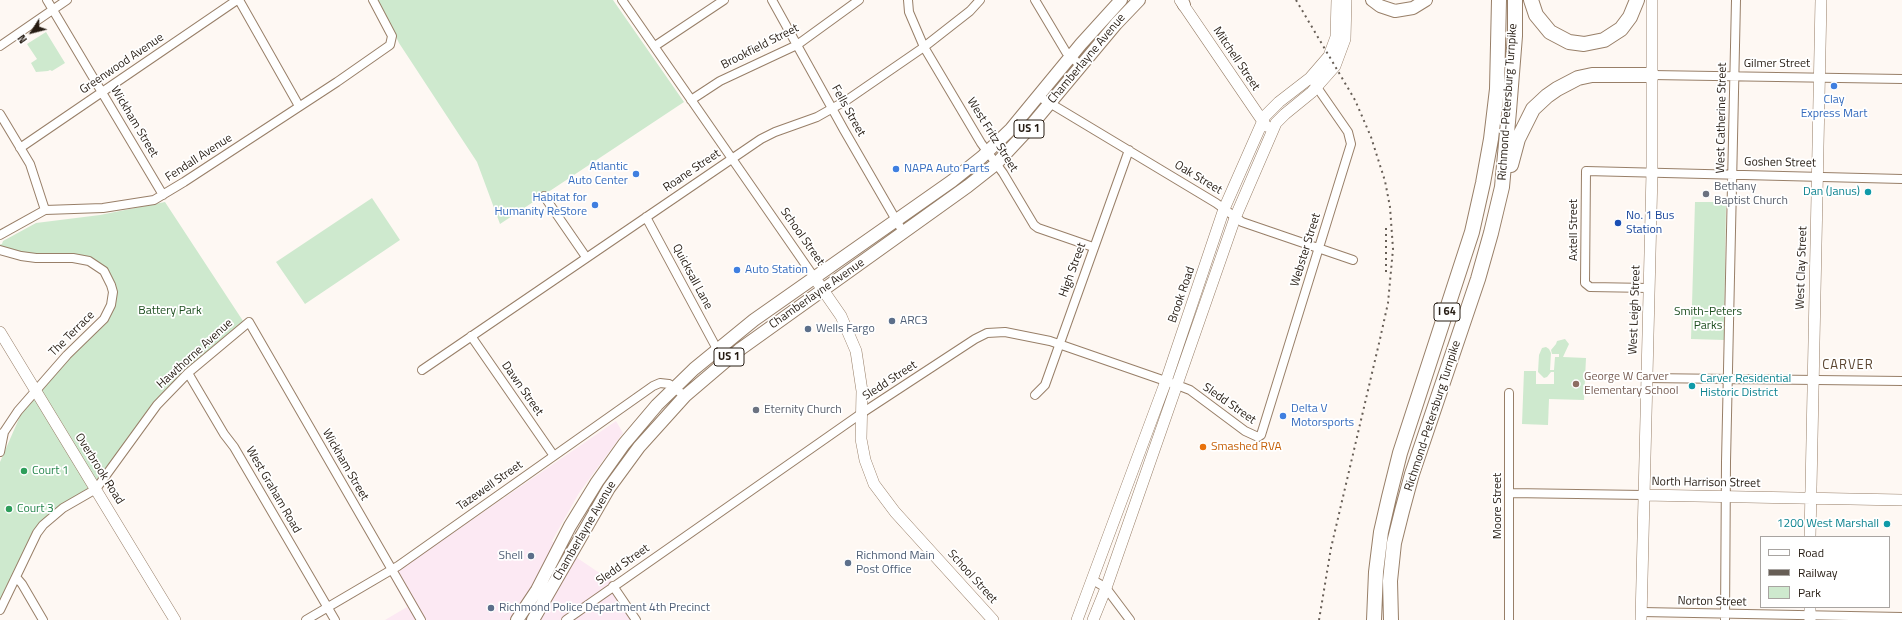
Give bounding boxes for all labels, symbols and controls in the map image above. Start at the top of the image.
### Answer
street label: Chamberlayne Avenue [1045,11,1129,107]
north arrow [12,12,52,52]
street label: Brookfield Street [719,21,801,73]
street label: Richmond-Petersburg Turnpike [1495,23,1521,181]
street label: Mitchell Street [1209,24,1263,94]
text: N [14,31,31,47]
street label: Greenwood Avenue [77,31,167,97]
street label: Gilmer Street [1744,57,1810,71]
street label: West Catherine Street [1714,62,1730,174]
marker: Clay Express Mart [1829,81,1839,91]
street label: Fells Street [828,83,868,139]
street label: Wickham Street [107,84,161,160]
place label: Clay Express Mart [1801,93,1867,121]
street label: West Fritz Street [963,95,1021,175]
road number: US 1 [1014,120,1044,138]
street label: Fendall Avenue [163,131,235,185]
street label: Roane Street [661,147,723,195]
street label: Goshen Street [1744,155,1816,171]
street label: Oak Street [1171,158,1225,198]
place label: Atlantic Auto Center [568,160,628,188]
place label: NAPA Auto Parts [904,162,990,176]
marker: NAPA Auto Parts [891,164,901,174]
marker: Atlantic Auto Center [631,169,641,179]
place label: Bethany Baptist Church [1714,180,1788,208]
place label: Dan (Janus) [1803,185,1860,199]
marker: Dan (Janus) [1863,187,1873,197]
marker: Bethany Baptist Church [1701,189,1711,199]
place label: Habitat for Humanity ReStore [494,191,587,219]
street label: Axtell Street [1567,199,1581,261]
marker: Habitat for Humanity ReStore [590,200,600,210]
street label: School Street [777,205,827,269]
place label: No. 1 Bus Station [1626,209,1674,237]
street label: Webster Street [1288,211,1324,289]
marker: No. 1 Bus Station [1613,218,1623,228]
street label: West Clay Street [1793,226,1811,310]
street label: High Street [1057,241,1089,299]
street label: Quicksall Lane [669,242,715,312]
street label: Chamberlayne Avenue [767,256,867,332]
place label: Auto Station [745,263,808,277]
marker: Auto Station [732,265,742,275]
street label: Brook Road [1166,265,1198,325]
street label: West Leigh Street [1626,265,1644,355]
road number: I 64 [1434,303,1460,321]
park label: Battery Park [138,304,202,318]
park label: Smith-Peters Parks [1674,305,1742,333]
street label: The Terrace [46,308,98,360]
place label: ARC3 [900,314,928,328]
street label: Hawthorne Avenue [154,316,236,392]
marker: ARC3 [887,316,897,326]
place label: Wells Fargo [816,322,875,336]
marker: Wells Fargo [803,324,813,334]
street label: Richmond-Petersburg Turnpike [1402,339,1464,493]
road number: US 1 [714,348,744,366]
street label: Sledd Street [860,358,920,404]
district label: CARVER [1822,358,1874,374]
street label: Dawn Street [498,359,546,419]
place label: George W Carver Elementary School [1584,370,1678,398]
place label: Carver Residential Historic District [1700,372,1791,400]
marker: George W Carver Elementary School [1571,379,1581,389]
street label: Sledd Street [1200,380,1258,428]
marker: Carver Residential Historic District [1687,381,1697,391]
place label: Delta V Motorsports [1291,402,1354,430]
place label: Eternity Church [764,403,842,417]
marker: Eternity Church [751,405,761,415]
marker: Delta V Motorsports [1278,411,1288,421]
street label: Wickham Street [319,427,371,503]
street label: Overbrook Road [71,431,127,507]
place label: Smashed RVA [1211,440,1282,454]
marker: Smashed RVA [1198,442,1208,452]
street label: West Graham Road [242,444,304,536]
street label: Tazewell Street [454,458,526,514]
place label: Court 1 [32,464,69,478]
marker: Court 1 [19,466,29,476]
street label: Moore Street [1491,473,1505,539]
street label: North Harrison Street [1651,475,1761,491]
street label: Chamberlayne Avenue [551,479,619,583]
place label: Court 3 [17,502,54,516]
marker: Court 3 [4,504,14,514]
place label: 1200 West Marshall [1777,517,1879,531]
marker: 1200 West Marshall [1882,519,1892,529]
legend [1760,536,1890,608]
street label: Sledd Street [594,541,652,589]
text: Road [1798,543,1824,562]
street label: School Street [944,547,1000,607]
place label: Shell [498,549,523,563]
place label: Richmond Main Post Office [856,549,935,577]
marker: Shell [526,551,536,561]
marker: Richmond Main Post Office [843,558,853,568]
text: Railway [1798,563,1838,582]
text: Park [1798,583,1821,602]
street label: Norton Street [1677,594,1747,610]
place label: Richmond Police Department 4th Precinct [499,601,710,615]
marker: Richmond Police Department 4th Precinct [486,603,496,613]

